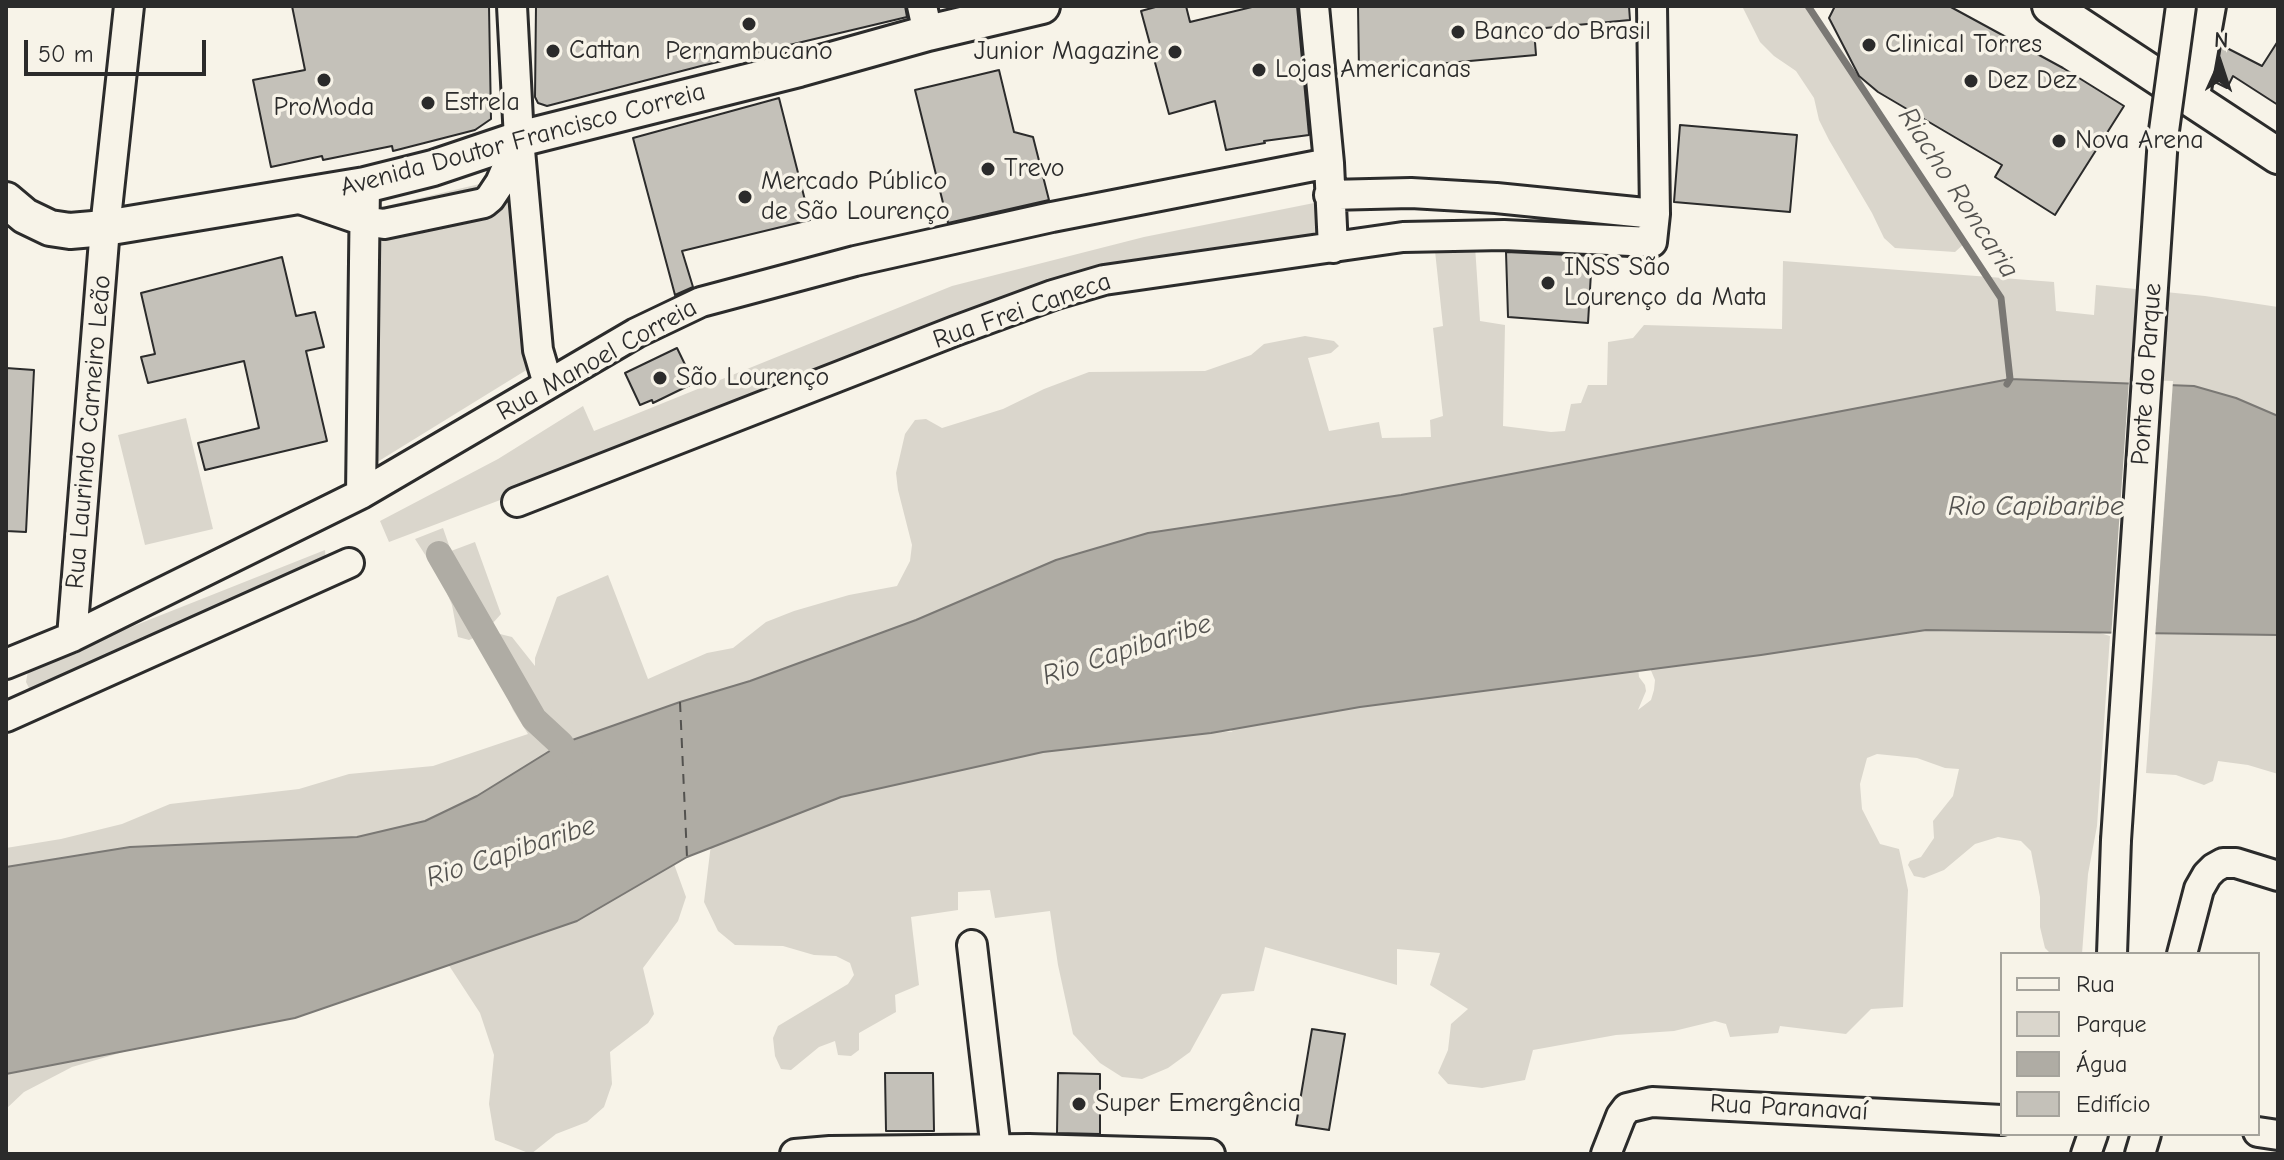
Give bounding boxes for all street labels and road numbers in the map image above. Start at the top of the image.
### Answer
street label: Avenida Doutor Francisco Correia [337,76,709,204]
street label: Rua Frei Caneca [929,266,1115,356]
street label: Rua Laurindo Carneiro Leão [60,274,118,590]
street label: Ponte do Parque [2125,282,2169,466]
street label: Rua Manoel Correia [492,292,702,428]
street label: Rua Paranavaí [1709,1088,1869,1128]

